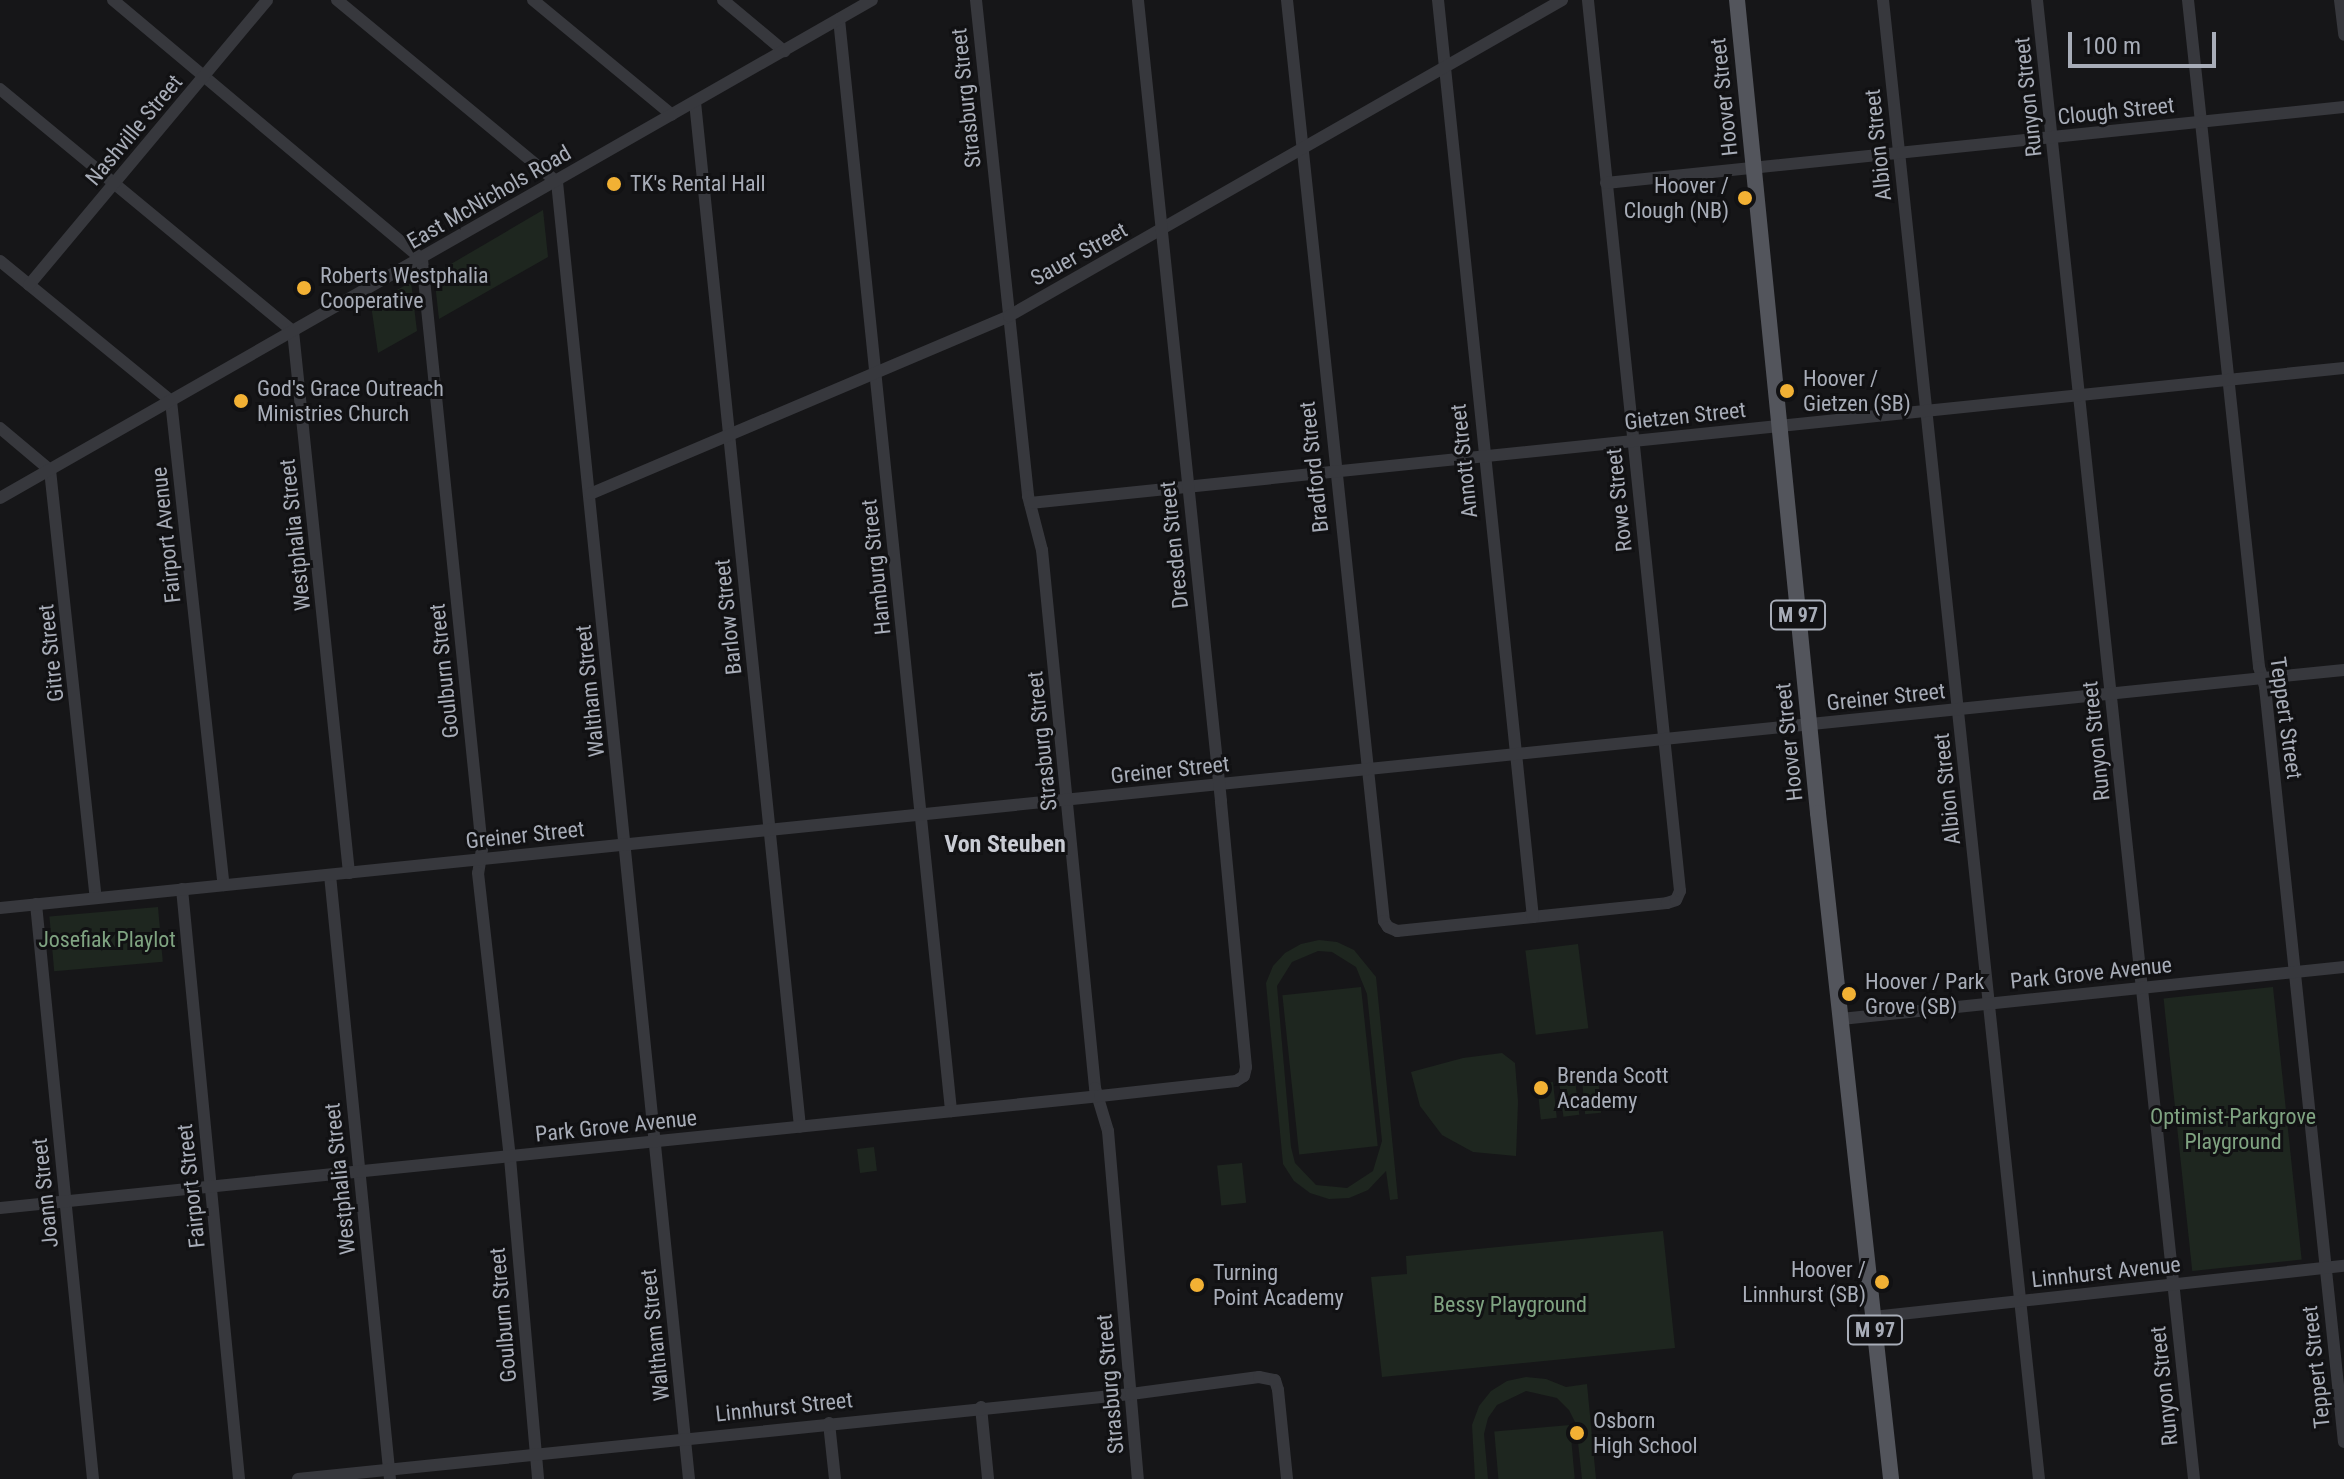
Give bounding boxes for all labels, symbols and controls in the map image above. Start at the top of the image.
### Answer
scale bar [2072,16,2220,66]
street label: Strasburg Street [946,27,986,169]
text: 100 m [2082,32,2141,60]
street label: Runyon Street [2009,36,2047,158]
street label: Hoover Street [1705,37,1743,157]
street label: Nashville Street [80,69,188,191]
street label: Albion Street [1859,88,1897,202]
street label: Clough Street [2056,92,2176,130]
street label: East McNichols Road [402,139,576,255]
place label: TK's Rental Hall [630,171,766,197]
place label: Hoover / Clough (NB) [1624,172,1729,224]
marker: TK's Rental Hall [605,175,623,193]
marker: Hoover / Clough (NB) [1736,189,1754,207]
street label: Sauer Street [1026,217,1132,291]
place label: Roberts Westphalia Cooperative [320,262,489,314]
marker: Roberts Westphalia Cooperative [295,279,313,297]
place label: Hoover / Gietzen (SB) [1803,365,1911,416]
place label: God's Grace Outreach Ministries Church [257,375,444,426]
marker: Hoover / Gietzen (SB) [1778,382,1796,400]
marker: God's Grace Outreach Ministries Church [232,392,250,410]
street label: Gietzen Street [1623,397,1747,435]
street label: Bradford Street [1294,400,1334,534]
street label: Annott Street [1445,403,1483,519]
street label: Rowe Street [1600,447,1638,553]
street label: Westphalia Street [274,458,316,612]
street label: Fairport Avenue [146,466,186,604]
street label: Dresden Street [1154,480,1194,610]
street label: Hamburg Street [856,498,896,636]
street label: Barlow Street [709,558,747,676]
road number: M 97 [1770,599,1826,631]
street label: Goulburn Street [424,602,464,740]
street label: Gitre Street [33,603,69,703]
street label: Waltham Street [570,624,610,758]
street label: Teppert Street [2264,655,2308,781]
street label: Strasburg Street [1022,670,1062,812]
street label: Greiner Street [1825,678,1947,716]
street label: Runyon Street [2077,680,2115,802]
street label: Hoover Street [1770,682,1808,802]
street label: Albion Street [1928,732,1966,846]
street label: Greiner Street [1109,751,1231,789]
street label: Greiner Street [464,816,586,854]
district label: Von Steuben [944,831,1066,859]
park label: Josefiak Playlot [38,927,176,953]
street label: Park Grove Avenue [2009,951,2173,995]
place label: Hoover / Park Grove (SB) [1865,968,1984,1020]
marker: Hoover / Park Grove (SB) [1840,985,1858,1003]
place label: Brenda Scott Academy [1557,1062,1669,1114]
marker: Brenda Scott Academy [1532,1079,1550,1097]
street label: Westphalia Street [319,1102,361,1256]
park label: Optimist-Parkgrove Playground [2150,1103,2316,1154]
street label: Park Grove Avenue [534,1104,698,1148]
street label: Fairport Street [171,1123,211,1249]
street label: Joann Street [26,1137,64,1249]
street label: Goulburn Street [484,1247,522,1383]
street label: Linnhurst Avenue [2030,1251,2182,1293]
place label: Hoover / Linnhurst (SB) [1742,1256,1866,1308]
place label: Turning Point Academy [1213,1259,1344,1310]
street label: Waltham Street [635,1268,675,1402]
marker: Hoover / Linnhurst (SB) [1873,1273,1891,1291]
marker: Turning Point Academy [1188,1276,1206,1294]
park label: Bessy Playground [1433,1292,1587,1318]
street label: Teppert Street [2296,1304,2336,1430]
street label: Strasburg Street [1091,1313,1129,1455]
road number: M 97 [1847,1314,1903,1346]
street label: Runyon Street [2145,1325,2183,1447]
street label: Linnhurst Street [714,1387,854,1427]
place label: Osborn High School [1593,1407,1698,1458]
marker: Osborn High School [1568,1424,1586,1442]

